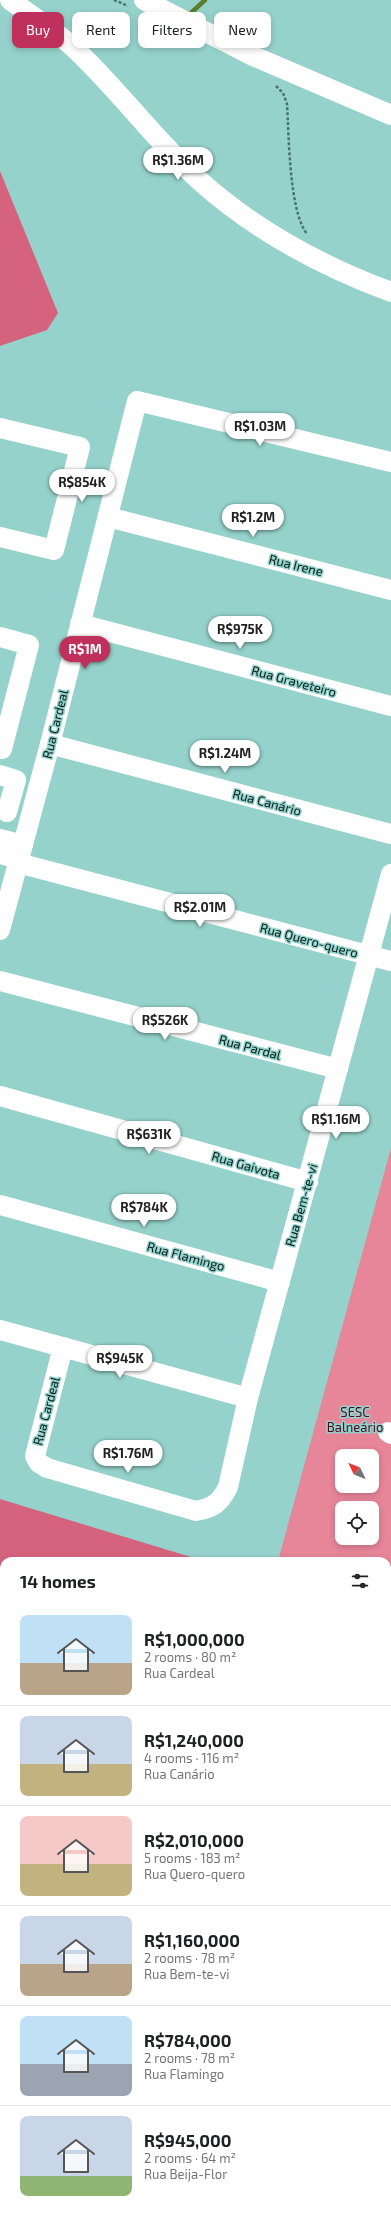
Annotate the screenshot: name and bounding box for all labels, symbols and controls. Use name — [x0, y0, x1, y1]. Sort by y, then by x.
chip: Buy — [12, 12, 64, 48]
chip: Rent — [72, 12, 130, 48]
chip: Filters — [138, 12, 206, 48]
chip: New — [214, 12, 271, 48]
pin: R$1.36M — [141, 147, 215, 181]
text: R$1.36M — [152, 152, 204, 168]
pin: R$1.03M — [223, 413, 297, 447]
text: R$1.03M — [234, 418, 286, 434]
pin: R$854K — [49, 469, 115, 503]
text: R$854K — [58, 474, 106, 490]
pin: R$1.2M — [220, 504, 286, 538]
text: R$1.2M — [231, 509, 275, 525]
street label: Rua Irene — [267, 551, 325, 579]
pin: R$975K — [207, 616, 273, 650]
text: R$975K — [217, 621, 263, 637]
pin: R$1M — [61, 636, 109, 670]
text: R$1M — [68, 641, 102, 657]
street label: Rua Graveteiro — [250, 662, 338, 700]
street label: Rua Cardeal — [39, 688, 71, 760]
pin: R$1.24M — [188, 740, 262, 774]
text: R$1.24M — [199, 745, 251, 761]
street label: Rua Canário — [231, 785, 303, 819]
pin: R$2.01M — [163, 894, 237, 928]
text: R$2.01M — [174, 899, 226, 915]
street label: Rua Quero-quero — [258, 919, 360, 961]
pin: R$526K — [132, 1007, 198, 1041]
text: R$526K — [142, 1012, 188, 1028]
street label: Rua Pardal — [217, 1031, 283, 1063]
pin: R$1.16M — [299, 1106, 373, 1140]
text: R$1.16M — [311, 1111, 361, 1127]
pin: R$631K — [116, 1121, 182, 1155]
text: R$631K — [127, 1126, 171, 1142]
street label: Rua Gaivota — [210, 1148, 282, 1182]
street label: Rua Bem-te-vi — [282, 1162, 320, 1248]
pin: R$784K — [111, 1194, 177, 1228]
text: R$784K — [120, 1199, 168, 1215]
street label: Rua Flamingo — [145, 1238, 227, 1274]
pin: R$945K — [87, 1345, 153, 1379]
text: R$945K — [96, 1350, 144, 1366]
street label: Rua Cardeal — [29, 1375, 63, 1447]
park label: SESC Balneário — [327, 1404, 383, 1435]
pin: R$1.76M — [91, 1440, 165, 1474]
text: R$1.76M — [103, 1445, 153, 1461]
north arrow — [335, 1449, 379, 1493]
map controls — [335, 1449, 379, 1545]
button: locate — [335, 1501, 379, 1545]
icon: filters — [349, 1570, 371, 1592]
text: 14 homes — [20, 1571, 96, 1591]
text: R$1,000,000 — [144, 1629, 245, 1649]
icon: home — [52, 1631, 100, 1679]
text: 2 rooms · 80 m² — [144, 1649, 236, 1665]
text: Rua Cardeal — [144, 1665, 215, 1681]
text: R$1,240,000 — [144, 1730, 244, 1750]
icon: home — [52, 1732, 100, 1780]
text: 4 rooms · 116 m² — [144, 1750, 239, 1766]
text: Rua Canário — [144, 1766, 215, 1782]
text: R$2,010,000 — [144, 1830, 244, 1850]
icon: home — [52, 1832, 100, 1880]
text: 5 rooms · 183 m² — [144, 1850, 241, 1866]
text: Rua Quero-quero — [144, 1866, 245, 1882]
text: R$1,160,000 — [144, 1930, 240, 1950]
icon: home — [52, 1932, 100, 1980]
text: 2 rooms · 78 m² — [144, 1950, 235, 1966]
text: Rua Bem-te-vi — [144, 1966, 230, 1982]
text: R$784,000 — [144, 2030, 232, 2050]
icon: home — [52, 2032, 100, 2080]
text: 2 rooms · 78 m² — [144, 2050, 235, 2066]
text: Rua Flamingo — [144, 2066, 224, 2082]
text: R$945,000 — [144, 2130, 231, 2150]
icon: home — [52, 2132, 100, 2180]
text: 2 rooms · 64 m² — [144, 2150, 236, 2166]
text: Rua Beija-Flor — [144, 2166, 227, 2182]

